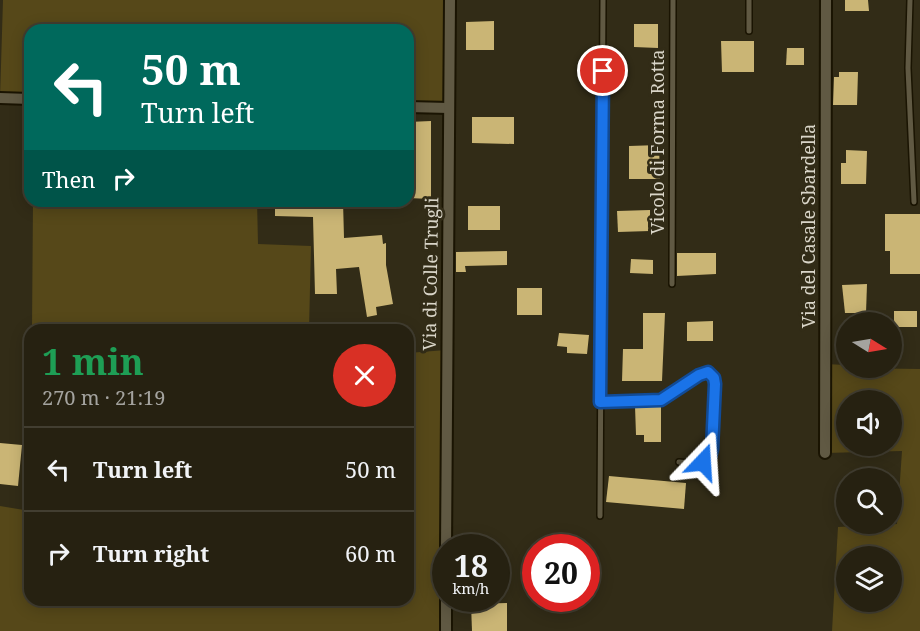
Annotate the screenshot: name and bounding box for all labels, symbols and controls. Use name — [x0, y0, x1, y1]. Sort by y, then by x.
text: 50 m — [141, 40, 241, 97]
pin — [577, 45, 628, 96]
icon: left — [42, 48, 120, 126]
street label: Vicolo di Forma Rotta — [645, 50, 669, 234]
icon: arrive — [586, 54, 619, 87]
text: Turn left — [141, 94, 254, 131]
street label: Via del Casale Sbardella — [796, 124, 820, 328]
icon: right — [107, 162, 140, 195]
text: Then — [42, 164, 95, 194]
street label: Via di Colle Trugli — [417, 197, 443, 351]
north arrow — [836, 312, 902, 378]
map controls — [836, 312, 902, 612]
text: 1 min — [42, 337, 144, 386]
button: close — [333, 344, 396, 407]
text: 270 m · 21:19 — [42, 384, 165, 411]
button: sound — [836, 390, 902, 456]
position arrow — [671, 430, 735, 494]
icon: left — [42, 453, 75, 486]
text: Turn left — [93, 454, 192, 484]
text: 50 m — [345, 454, 396, 484]
button: search — [836, 468, 902, 534]
speed limit sign: 20 — [522, 534, 600, 612]
icon: right — [42, 537, 75, 570]
text: Turn right — [93, 538, 209, 568]
text: 60 m — [345, 538, 396, 568]
text: 18 — [454, 545, 488, 586]
button: layers — [836, 546, 902, 612]
text: km/h — [453, 578, 489, 598]

